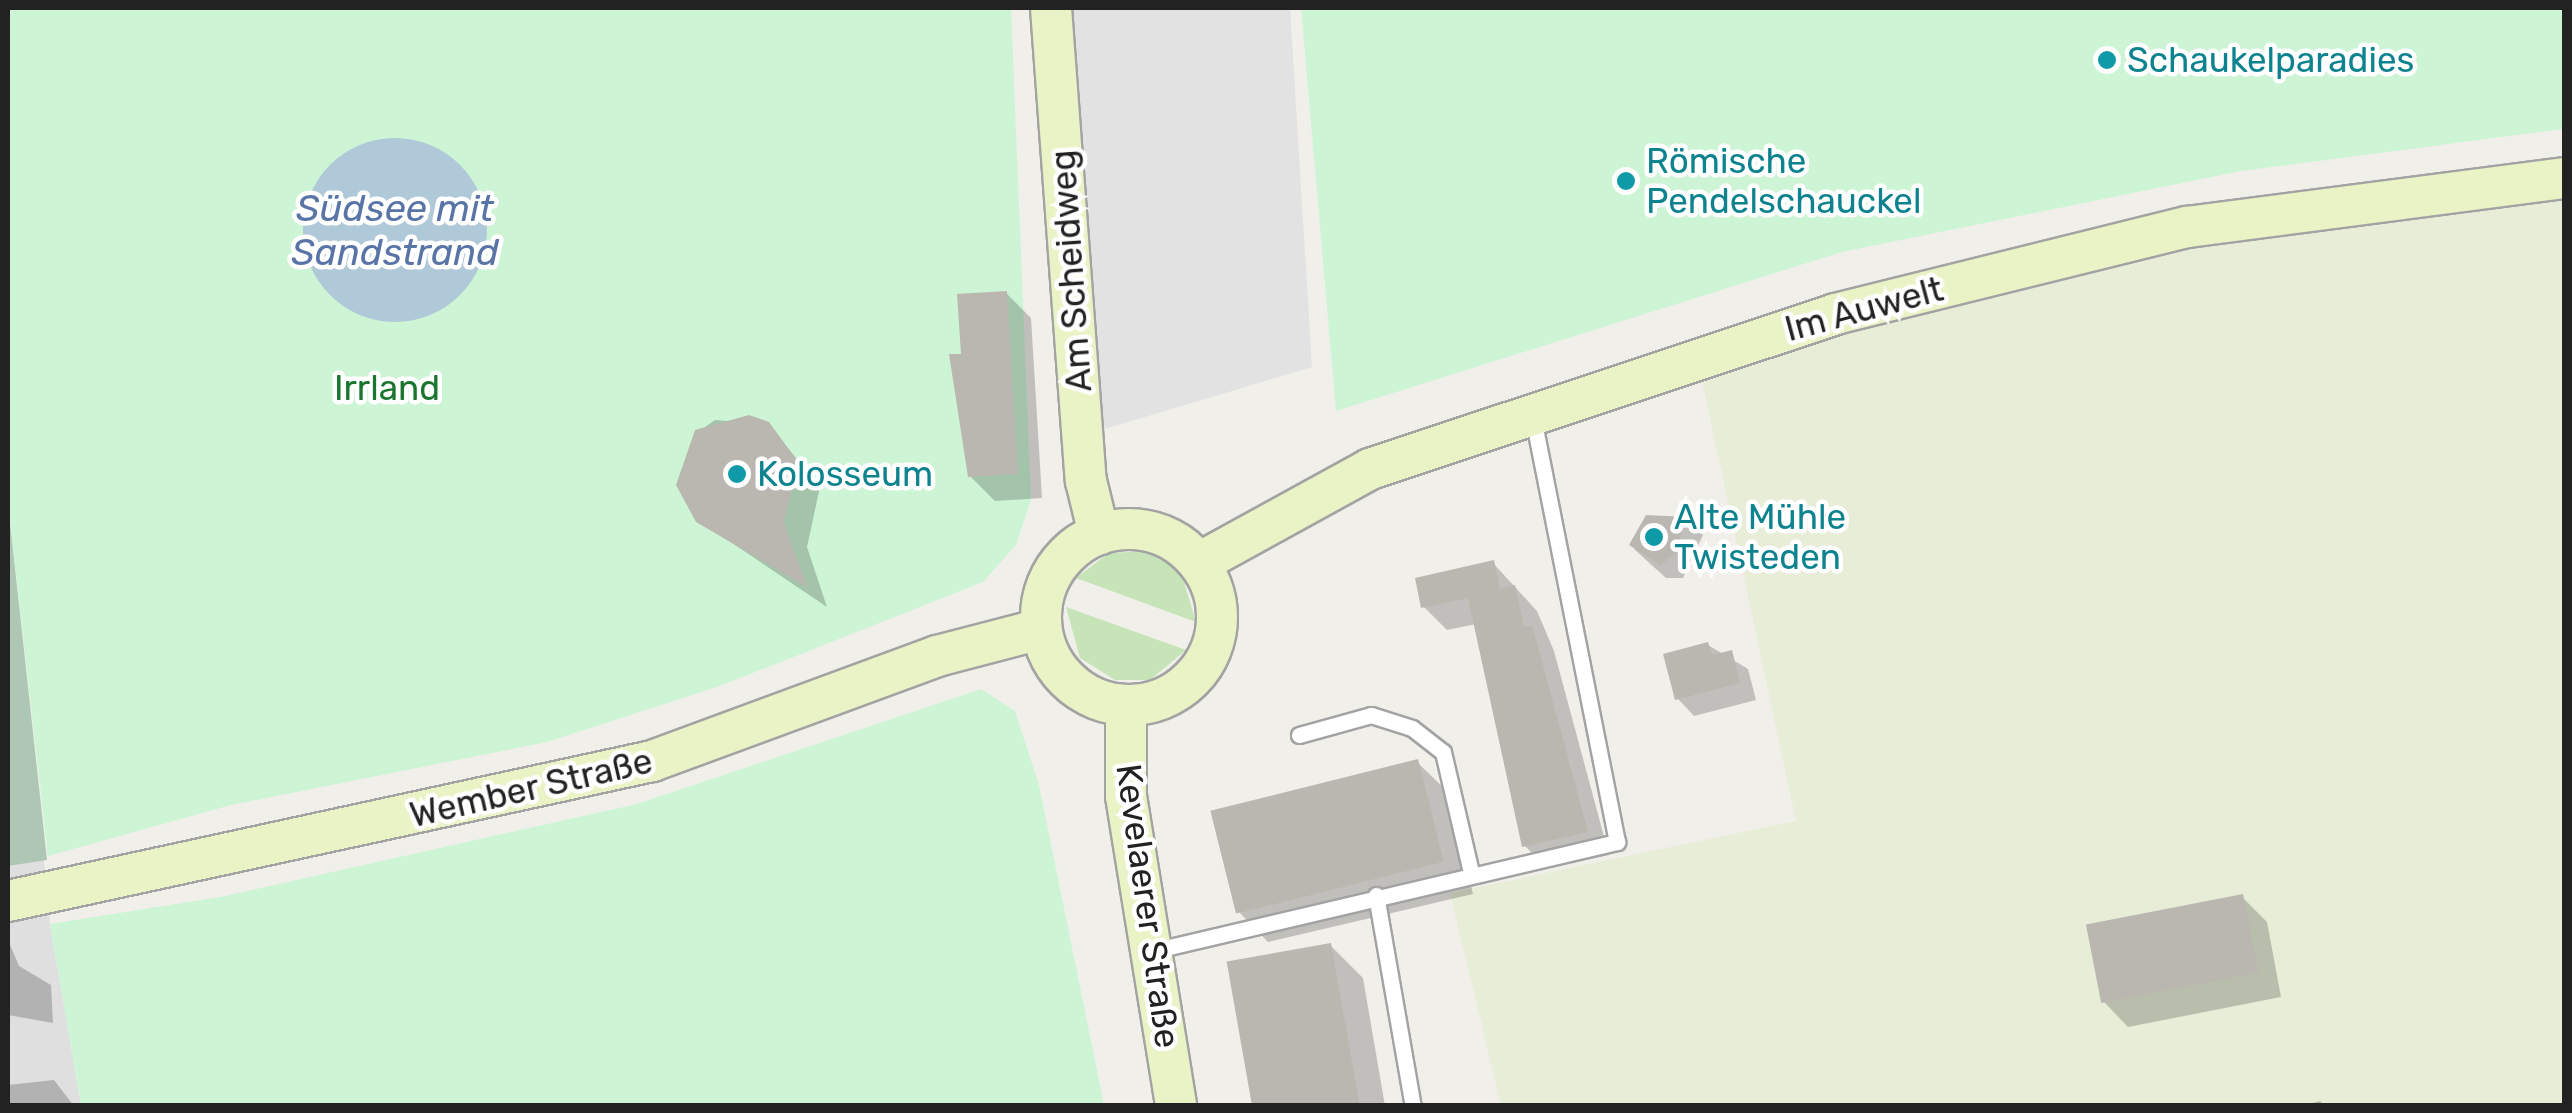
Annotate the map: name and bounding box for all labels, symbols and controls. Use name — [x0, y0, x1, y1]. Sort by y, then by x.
place label: Schaukelparadies — [2127, 39, 2414, 81]
marker: Schaukelparadies — [2096, 49, 2118, 71]
place label: Römische Pendelschauckel — [1646, 140, 1921, 222]
street label: Am Scheidweg — [1042, 149, 1100, 393]
marker: Römische Pendelschauckel — [1615, 170, 1637, 192]
water label: Südsee mit Sandstrand — [291, 186, 499, 276]
street label: Im Auwelt — [1780, 268, 1948, 350]
park label: Irrland — [334, 367, 440, 409]
place label: Kolosseum — [757, 453, 933, 495]
marker: Kolosseum — [726, 463, 748, 485]
place label: Alte Mühle Twisteden — [1674, 496, 1846, 578]
marker: Alte Mühle Twisteden — [1643, 526, 1665, 548]
street label: Wember Straße — [405, 740, 657, 836]
street label: Kevelaerer Straße — [1107, 761, 1189, 1051]

